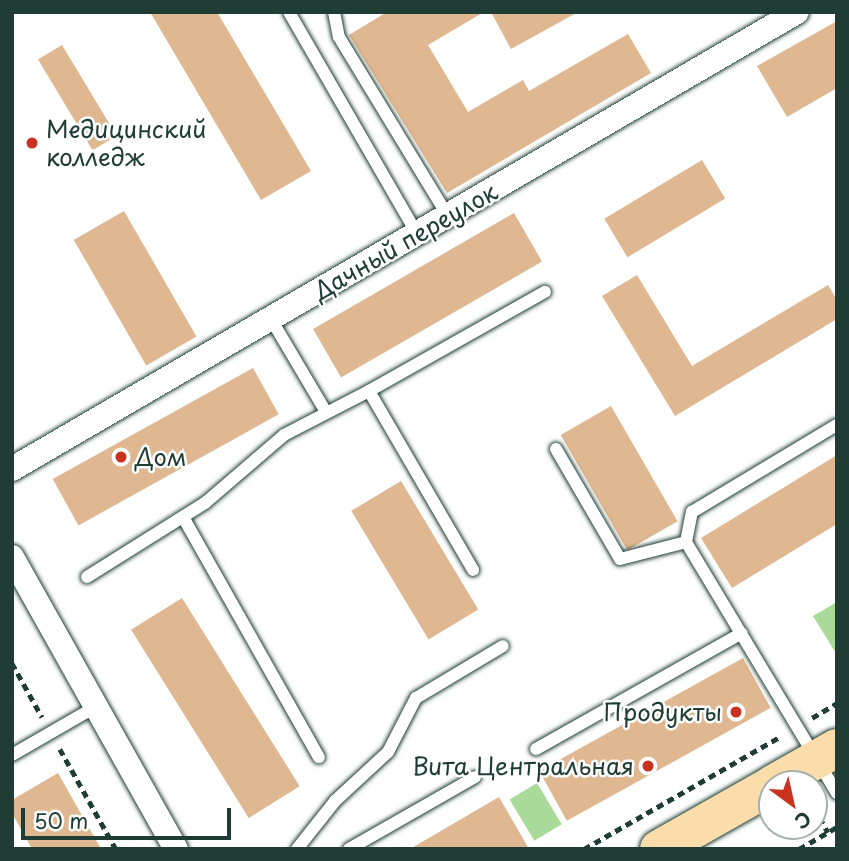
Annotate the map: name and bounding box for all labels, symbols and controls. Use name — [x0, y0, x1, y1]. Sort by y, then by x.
place label: Медицинский колледж — [46, 115, 206, 171]
marker: Медицинский колледж — [24, 135, 40, 151]
street label: Дачный переулок — [308, 177, 502, 305]
place label: Дом — [135, 443, 186, 471]
marker: Дом — [113, 449, 129, 465]
place label: Продукты — [603, 698, 722, 726]
marker: Продукты — [728, 704, 744, 720]
place label: Вита Центральная — [412, 752, 634, 780]
marker: Вита Центральная — [640, 758, 656, 774]
north arrow — [758, 770, 828, 840]
scale bar — [24, 794, 234, 838]
text: 50 m — [34, 804, 88, 836]
text: С — [790, 805, 817, 837]

